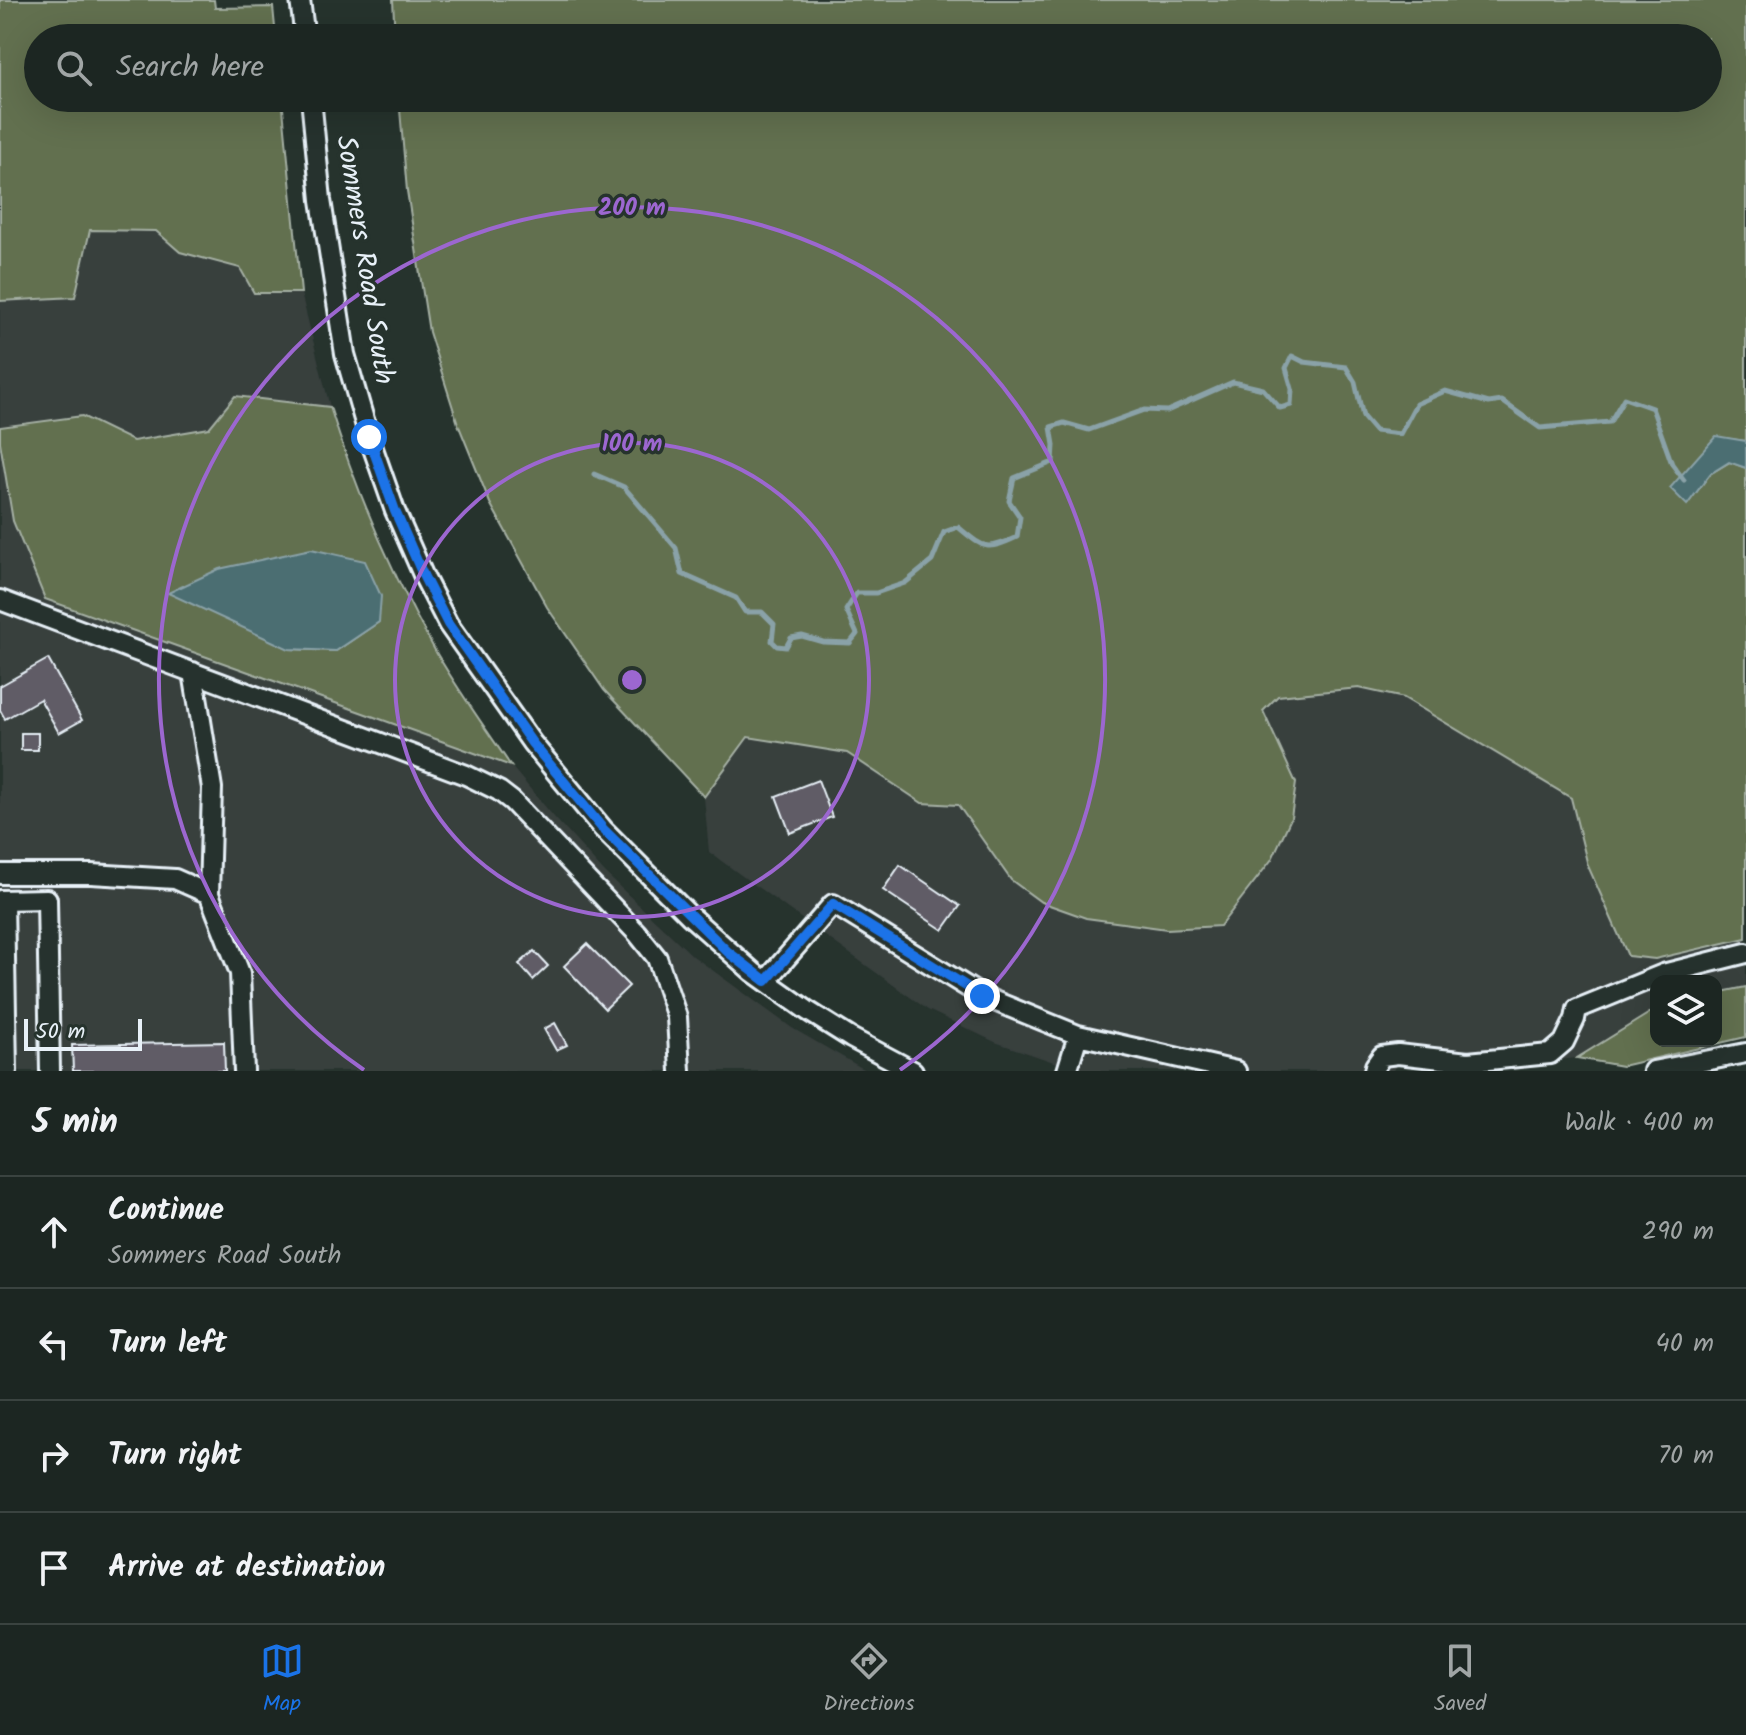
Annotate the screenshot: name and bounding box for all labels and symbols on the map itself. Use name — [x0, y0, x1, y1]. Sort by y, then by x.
street label: Sommers Road South — [322, 132, 406, 388]
text: 200 m — [598, 189, 666, 228]
route start — [351, 419, 387, 455]
text: 100 m — [602, 425, 662, 464]
centre of rings — [618, 666, 646, 694]
route end — [964, 978, 1000, 1014]
scale bar — [24, 1015, 142, 1051]

